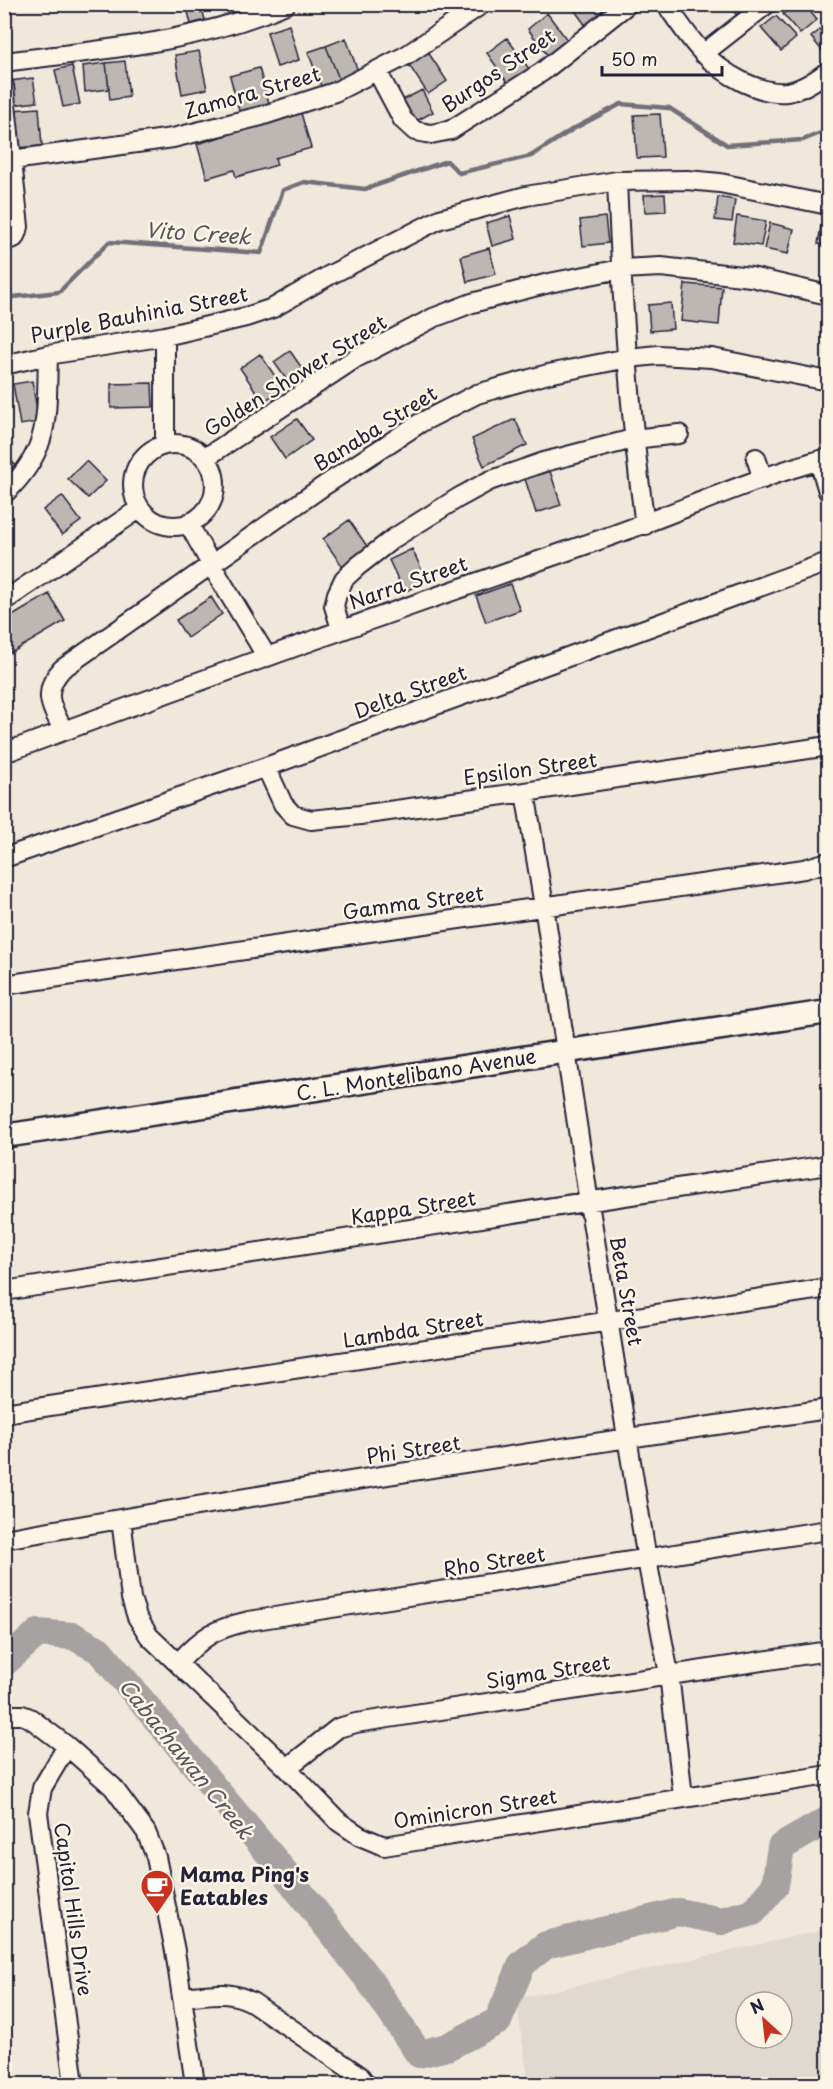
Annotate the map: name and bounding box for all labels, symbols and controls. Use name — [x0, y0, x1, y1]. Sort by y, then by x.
street label: Burgos Street — [435, 21, 561, 119]
scale bar — [602, 39, 722, 77]
text: 50 m — [611, 45, 658, 72]
street label: Zamora Street — [180, 58, 324, 126]
water label: Vito Creek — [144, 212, 253, 252]
street label: Purple Bauhinia Street — [28, 278, 250, 350]
street label: Golden Shower Street — [198, 307, 392, 443]
street label: Banaba Street — [307, 378, 443, 478]
street label: Narra Street — [345, 548, 471, 616]
street label: Delta Street — [350, 657, 470, 725]
street label: Epsilon Street — [461, 744, 599, 792]
street label: Gamma Street — [340, 877, 486, 927]
street label: C. L. Montelibano Avenue — [294, 1040, 538, 1108]
street label: Kappa Street — [348, 1182, 478, 1232]
street label: Beta Street — [603, 1234, 651, 1348]
street label: Lambda Street — [341, 1303, 485, 1355]
street label: Phi Street — [364, 1427, 462, 1471]
street label: Rho Street — [441, 1538, 547, 1584]
street label: Sigma Street — [484, 1646, 612, 1696]
water label: Cabachawan Creek — [112, 1671, 263, 1846]
street label: Ominicron Street — [391, 1780, 559, 1836]
street label: Capitol Hills Drive — [47, 1820, 101, 1998]
place label: Mama Ping's Eatables — [180, 1859, 310, 1912]
cafe icon: Mama Ping's Eatables — [139, 1868, 175, 1915]
north arrow — [734, 1990, 794, 2050]
text: N — [746, 1992, 768, 2019]

